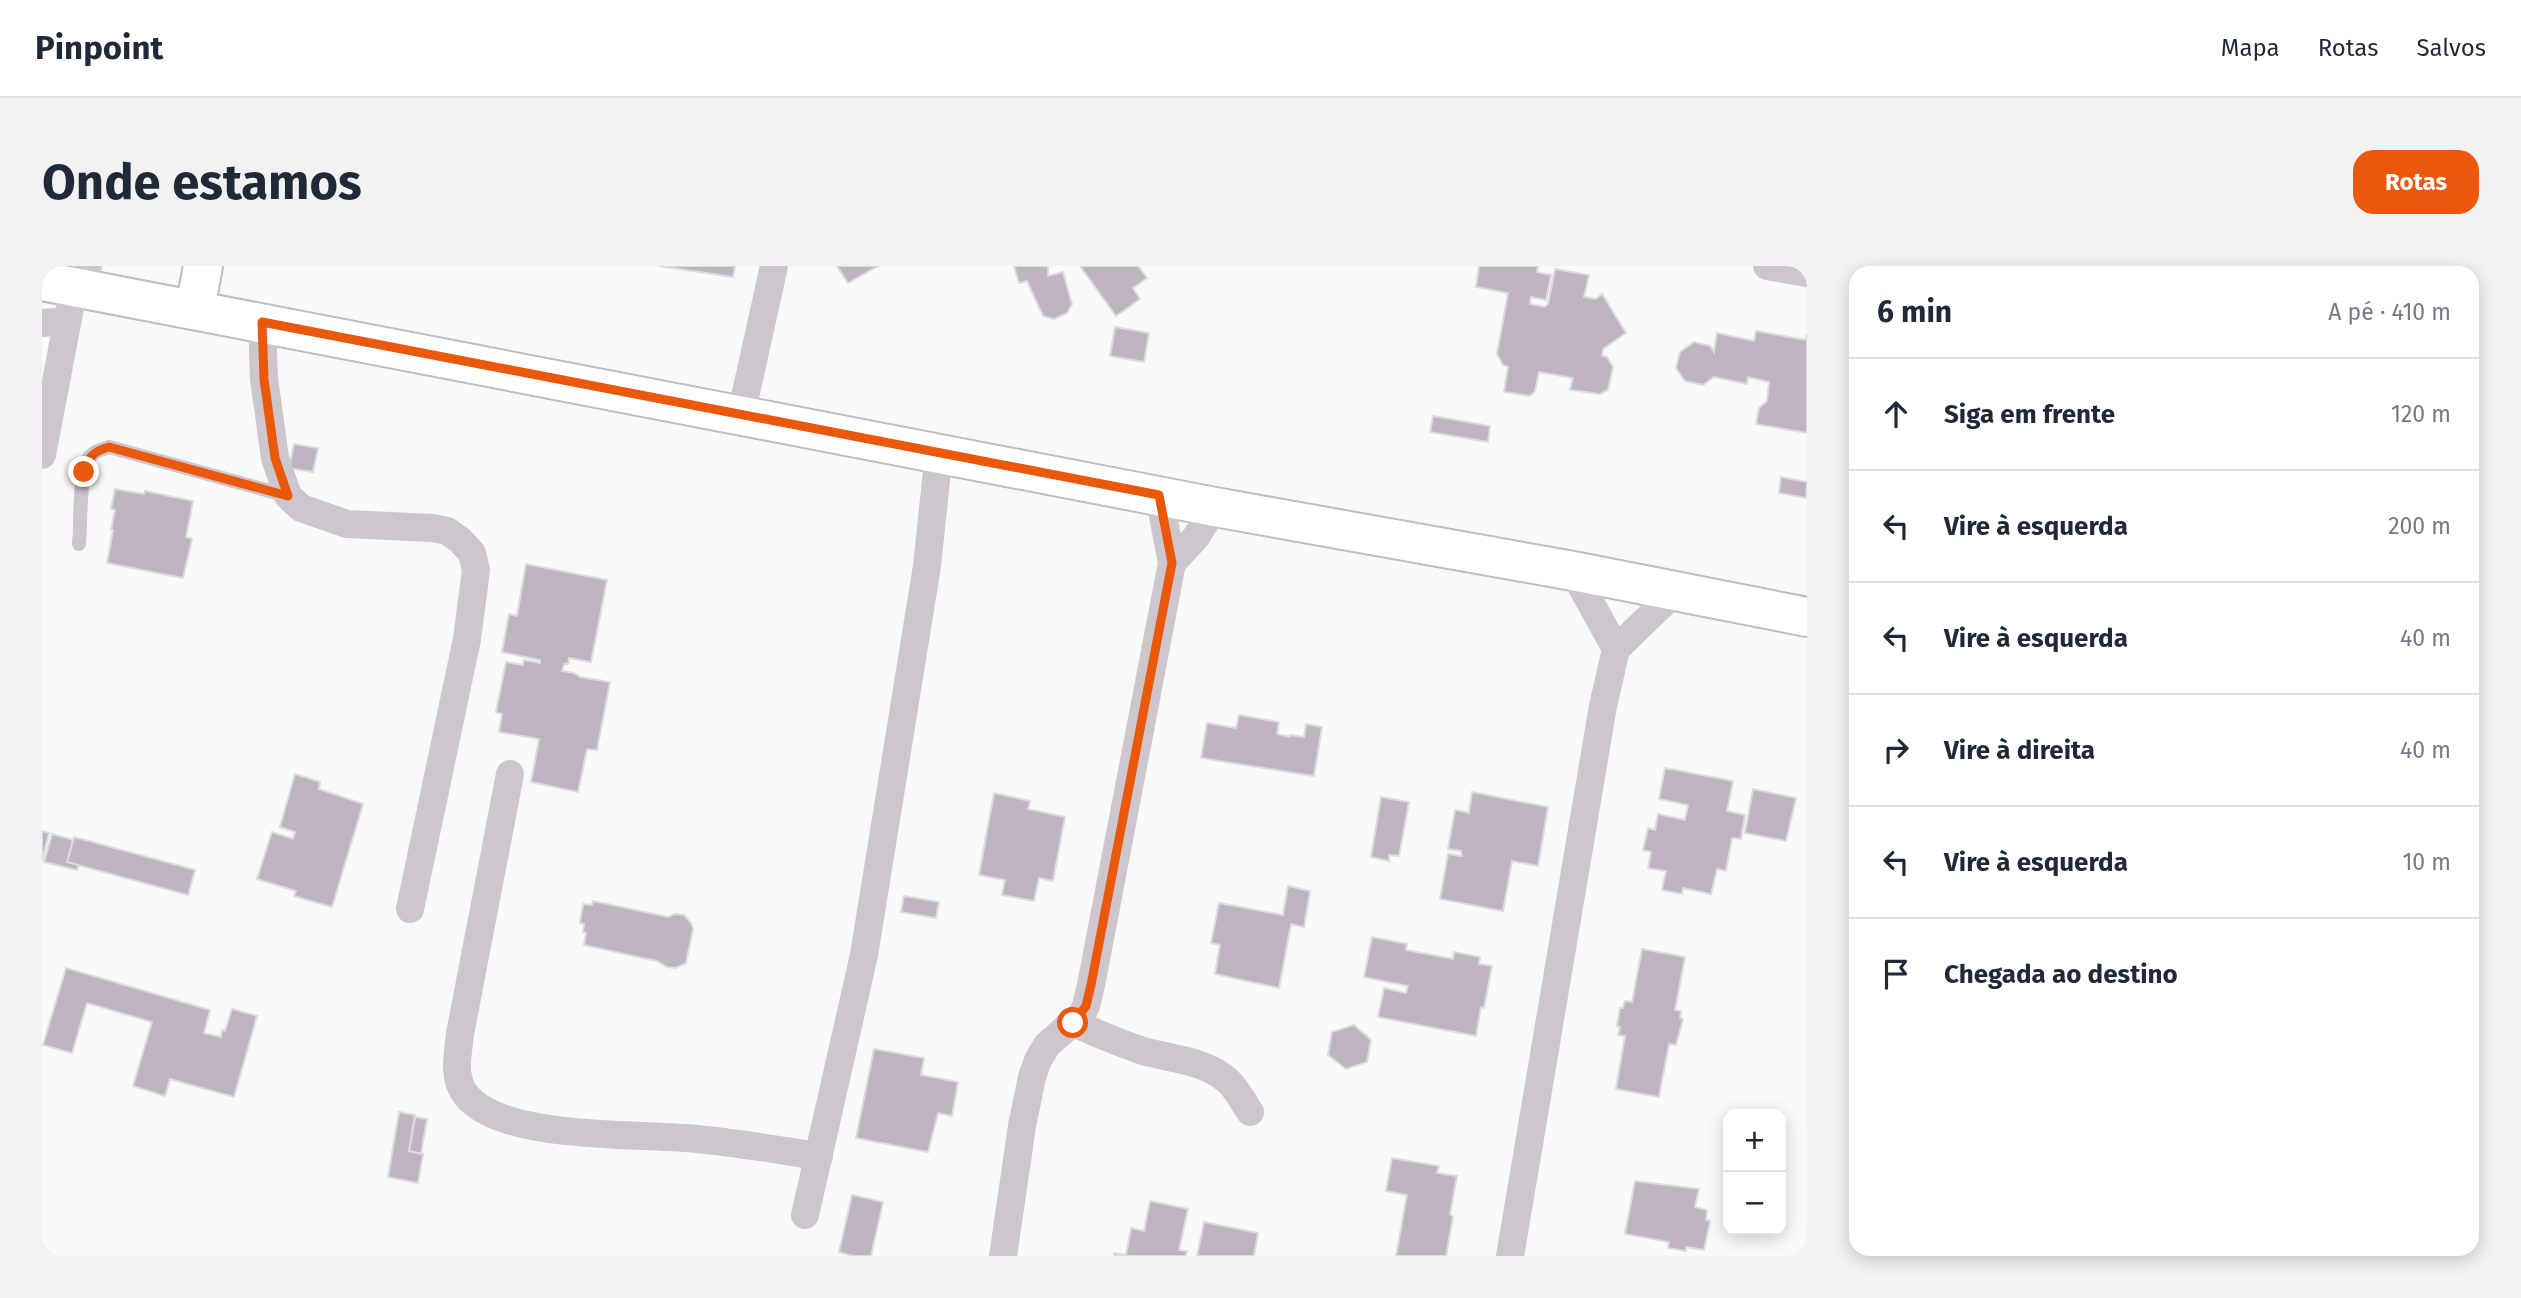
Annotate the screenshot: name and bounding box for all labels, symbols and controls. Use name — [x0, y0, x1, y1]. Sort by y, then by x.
text: Pinpoint — [35, 28, 163, 68]
text: Mapa — [2221, 34, 2280, 62]
text: Rotas — [2318, 34, 2378, 62]
text: Salvos — [2416, 34, 2486, 62]
button: Rotas — [2353, 150, 2479, 214]
text: Onde estamos — [42, 153, 362, 212]
text: 6 min — [1877, 294, 1952, 330]
text: A pé · 410 m — [2328, 298, 2451, 326]
icon: ahead — [1877, 395, 1915, 433]
text: Siga em frente — [1944, 399, 2115, 430]
text: 120 m — [2391, 400, 2451, 428]
route end — [68, 456, 99, 487]
icon: left — [1877, 507, 1915, 545]
text: Vire à esquerda — [1944, 511, 2128, 542]
text: 200 m — [2388, 512, 2451, 540]
icon: left — [1877, 619, 1915, 657]
text: Vire à esquerda — [1944, 623, 2128, 654]
text: 40 m — [2400, 624, 2451, 652]
icon: right — [1877, 731, 1915, 769]
text: Vire à direita — [1944, 735, 2095, 766]
text: 40 m — [2400, 736, 2451, 764]
icon: left — [1877, 843, 1915, 881]
text: Vire à esquerda — [1944, 847, 2128, 878]
text: 10 m — [2402, 848, 2451, 876]
icon: arrive — [1877, 955, 1915, 993]
text: Chegada ao destino — [1944, 959, 2178, 990]
route start — [1057, 1007, 1088, 1038]
map controls — [1723, 1109, 1786, 1235]
button: + — [1723, 1109, 1786, 1172]
button: − — [1723, 1172, 1786, 1235]

